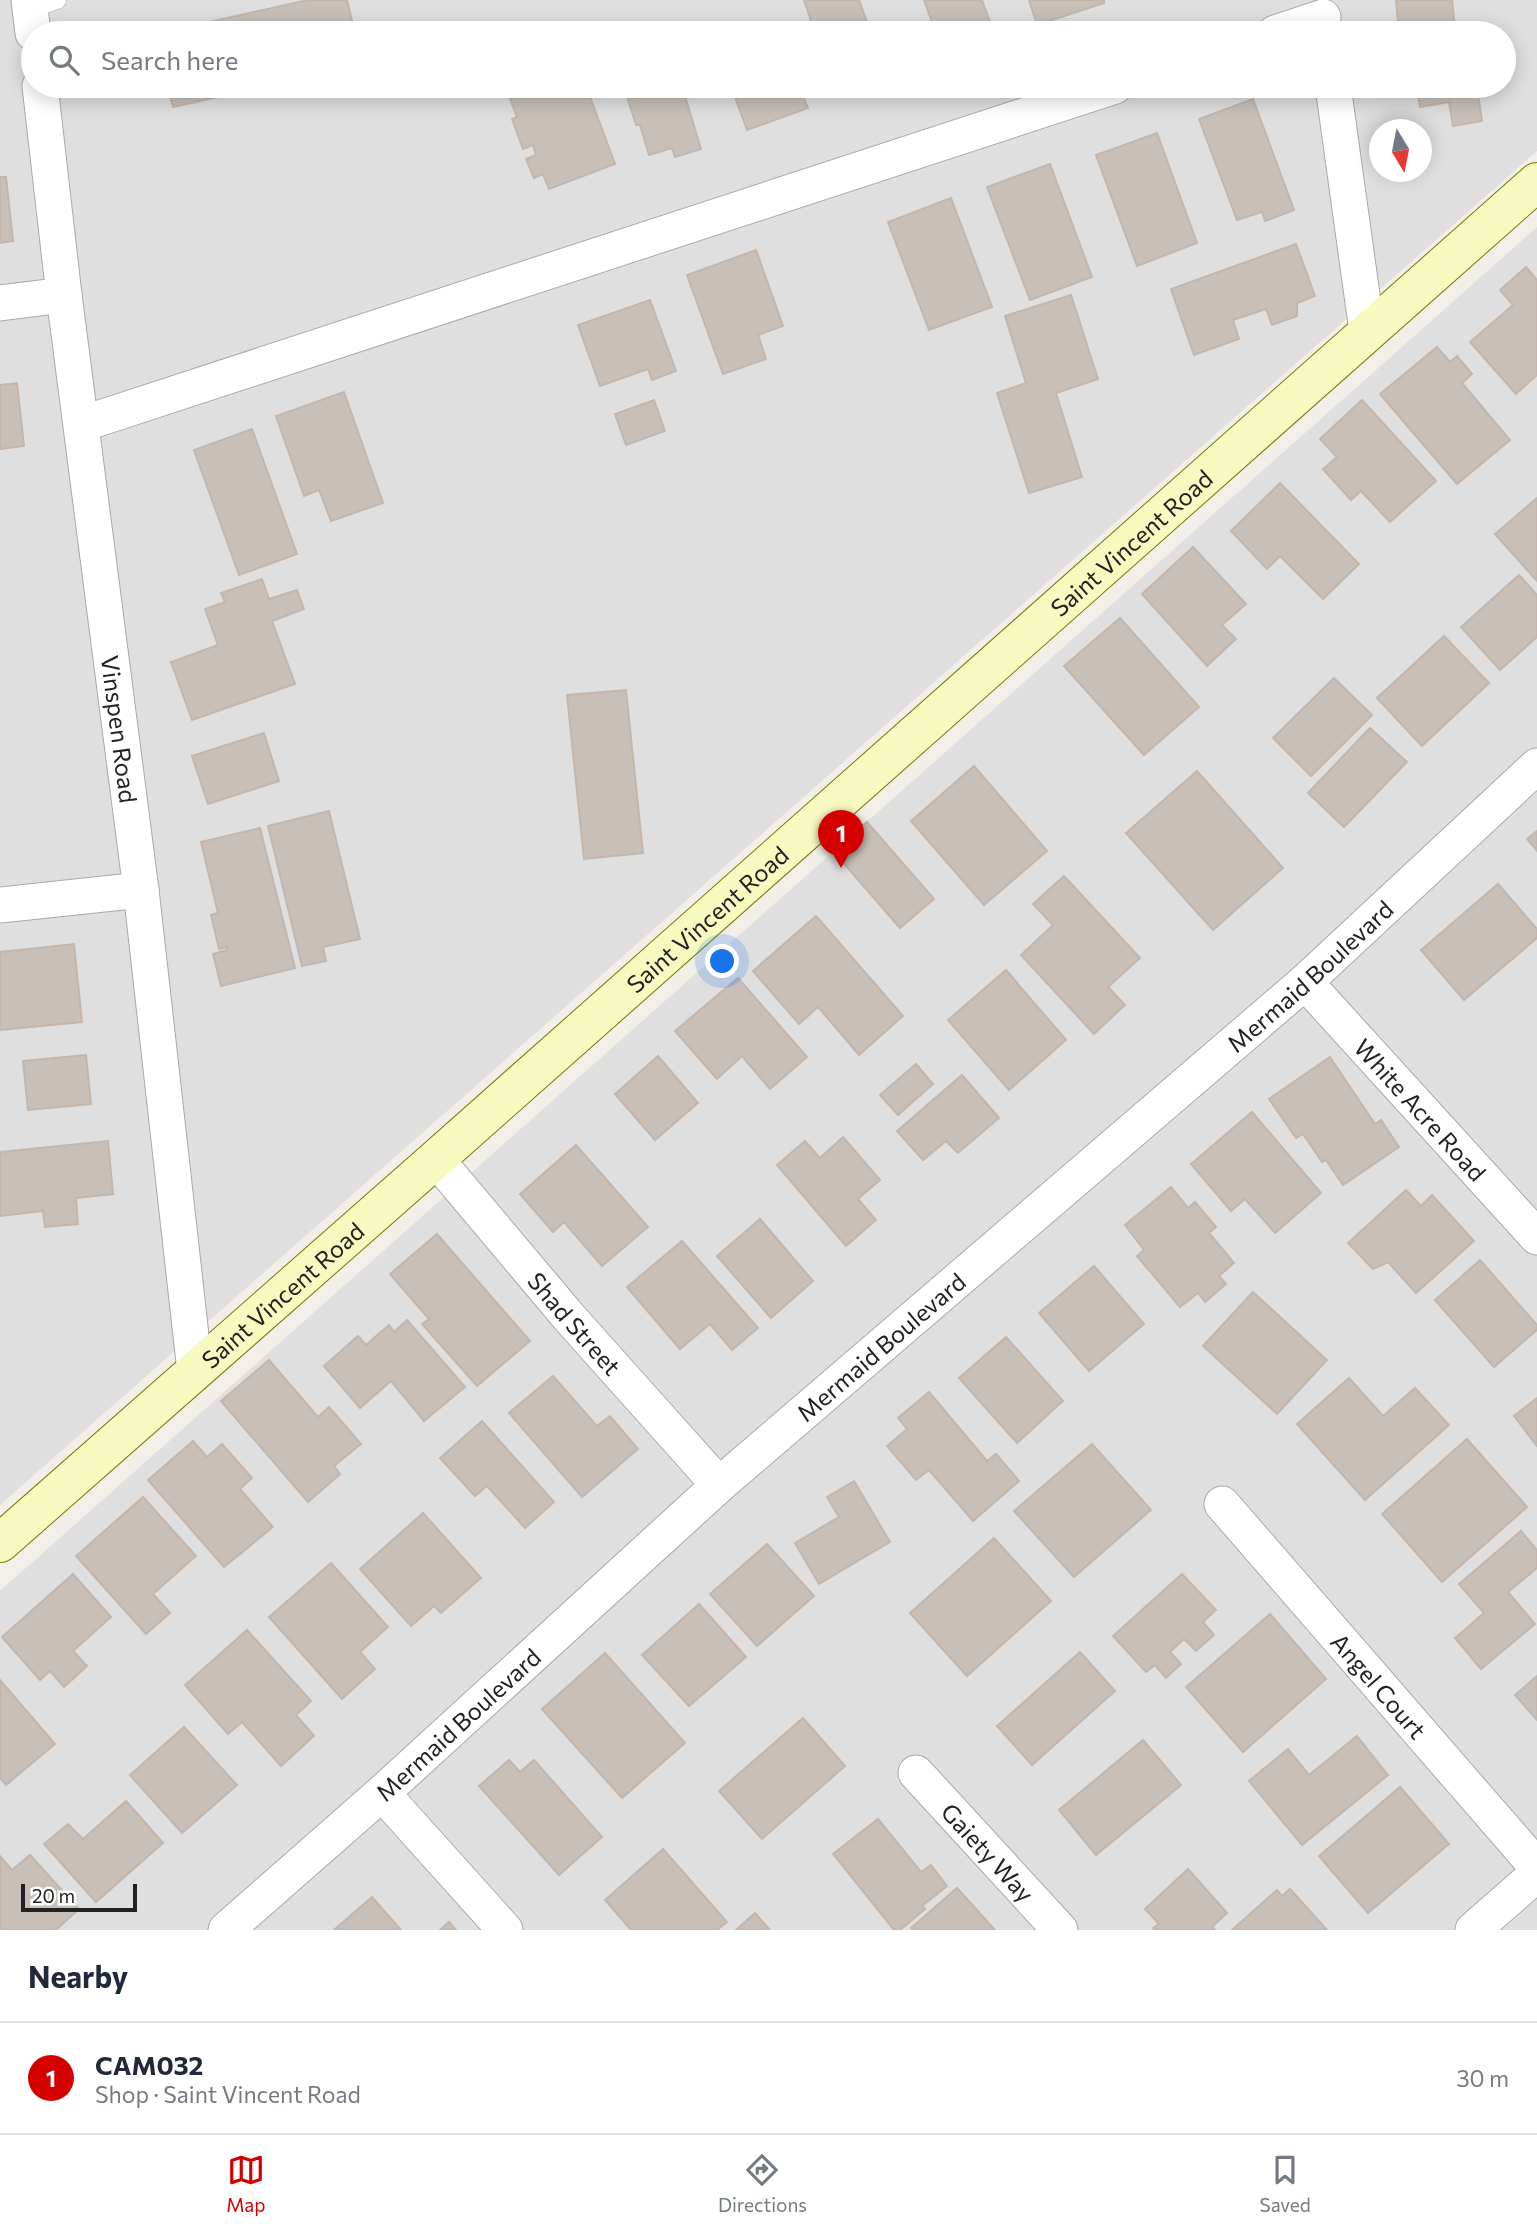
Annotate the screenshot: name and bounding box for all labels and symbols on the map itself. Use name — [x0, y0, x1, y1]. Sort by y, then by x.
north arrow — [1369, 119, 1432, 182]
street label: Saint Vincent Road — [1044, 463, 1218, 622]
street label: Vinspen Road — [96, 653, 144, 805]
pin: 1 — [818, 810, 864, 868]
street label: Saint Vincent Road — [620, 839, 794, 998]
street label: Mermaid Boulevard — [1221, 894, 1398, 1057]
your location — [705, 944, 739, 978]
street label: White Acre Road — [1349, 1032, 1493, 1186]
street label: Saint Vincent Road — [195, 1215, 369, 1374]
street label: Shad Street — [522, 1266, 628, 1380]
street label: Mermaid Boulevard — [790, 1266, 971, 1427]
street label: Angel Court — [1326, 1627, 1433, 1744]
street label: Mermaid Boulevard — [369, 1641, 546, 1806]
street label: Gaiety Way — [936, 1797, 1041, 1907]
scale bar — [21, 1881, 136, 1913]

